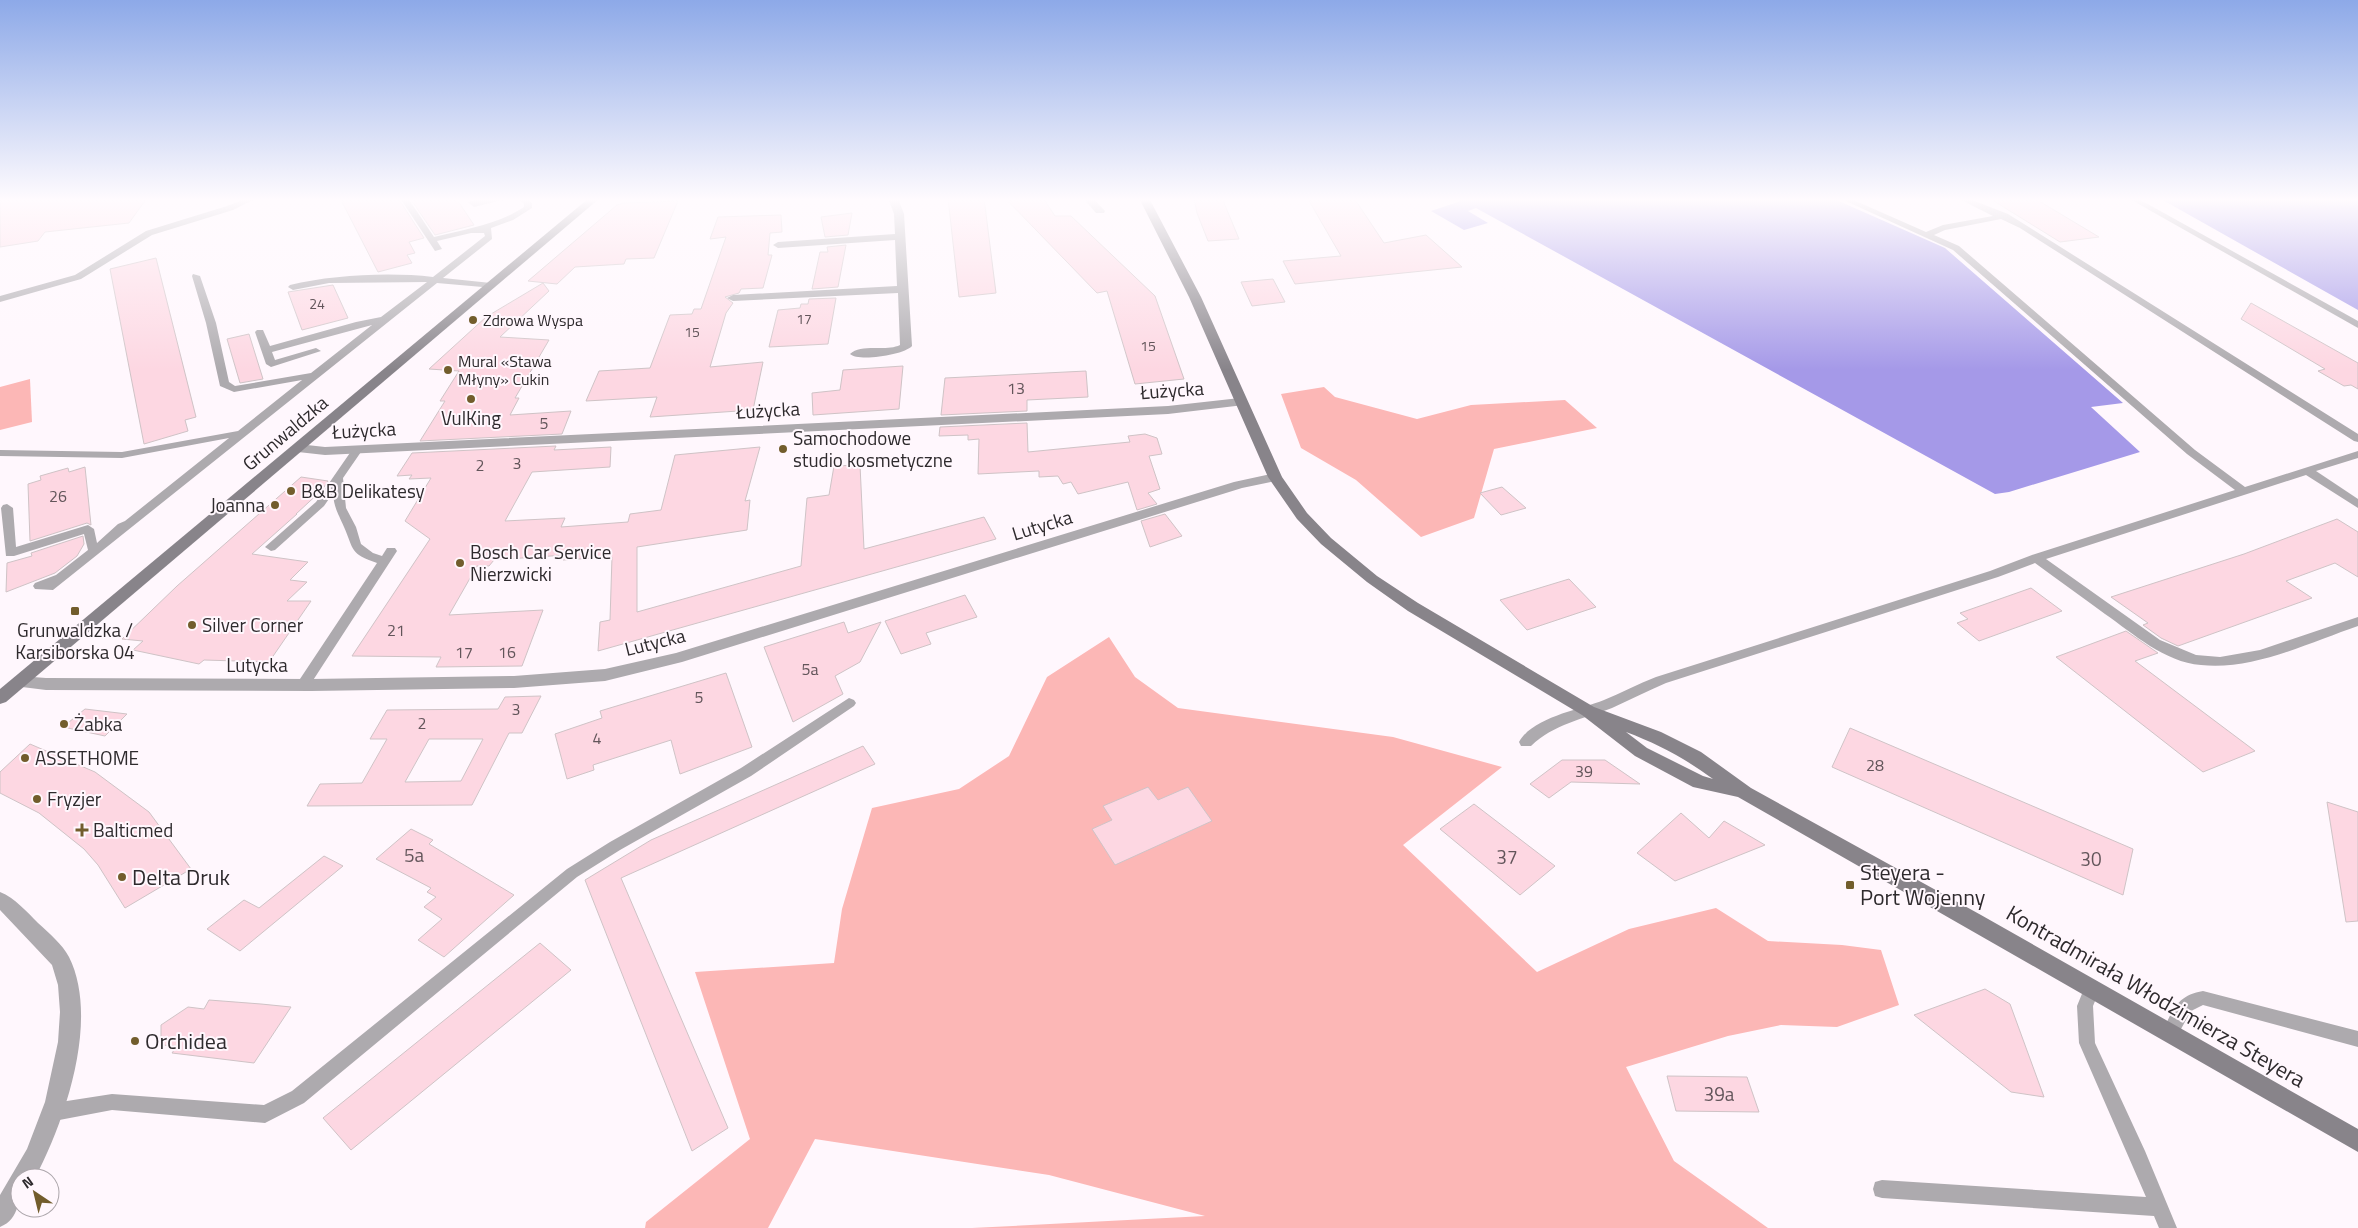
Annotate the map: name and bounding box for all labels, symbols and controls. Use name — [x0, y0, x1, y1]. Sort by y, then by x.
house number: 24 — [309, 293, 325, 314]
place label: Zdrowa Wyspa — [483, 308, 583, 332]
house number: 17 — [796, 308, 812, 329]
marker: Zdrowa Wyspa — [467, 314, 479, 326]
house number: 15 — [684, 321, 700, 342]
house number: 15 — [1140, 335, 1156, 356]
place label: Mural «Stawa Młyny» Cukin — [458, 349, 552, 391]
marker: Mural «Stawa Młyny» Cukin — [442, 364, 454, 376]
street label: Łużycka — [1138, 373, 1205, 406]
house number: 13 — [1007, 376, 1025, 400]
street label: Grunwaldzka — [236, 388, 334, 477]
marker: VulKing — [465, 393, 477, 405]
street label: Łużycka — [734, 393, 801, 426]
place label: VulKing — [441, 403, 501, 432]
house number: 5 — [540, 411, 549, 435]
street label: Łużycka — [330, 413, 397, 446]
place label: Samochodowe studio kosmetyczne — [793, 423, 953, 474]
marker: Samochodowe studio kosmetyczne — [777, 443, 789, 455]
house number: 3 — [513, 451, 521, 475]
house number: 2 — [476, 453, 484, 477]
place label: B&B Delikatesy — [301, 476, 425, 505]
house number: 26 — [49, 484, 67, 508]
marker: B&B Delikatesy — [285, 485, 297, 497]
place label: Joanna — [210, 490, 265, 519]
marker: Joanna — [269, 499, 281, 511]
street label: Lutycka — [1008, 502, 1076, 547]
place label: Bosch Car Service Nierzwicki — [470, 537, 611, 588]
marker: Bosch Car Service Nierzwicki — [454, 557, 466, 569]
marker: Grunwaldzka / Karsiborska 04 — [69, 605, 81, 617]
place label: Silver Corner — [202, 610, 304, 639]
place label: Grunwaldzka / Karsiborska 04 — [15, 615, 135, 666]
house number: 21 — [387, 618, 405, 642]
marker: Silver Corner — [186, 619, 198, 631]
street label: Lutycka — [621, 620, 689, 663]
house number: 17 — [455, 640, 473, 664]
house number: 16 — [498, 640, 516, 664]
street label: Lutycka — [226, 650, 288, 679]
house number: 5a — [802, 657, 818, 681]
house number: 5 — [695, 685, 704, 709]
house number: 3 — [512, 697, 520, 721]
place label: Żabka — [74, 709, 123, 738]
house number: 2 — [418, 711, 426, 735]
marker: Żabka — [58, 718, 70, 730]
house number: 4 — [593, 726, 602, 750]
place label: ASSETHOME — [35, 743, 139, 772]
marker: ASSETHOME — [19, 752, 31, 764]
house number: 28 — [1866, 753, 1884, 777]
house number: 39 — [1575, 759, 1593, 783]
place label: Fryzjer — [47, 784, 102, 813]
marker: Fryzjer — [31, 793, 43, 805]
place label: Balticmed — [93, 815, 173, 844]
marker: Balticmed — [75, 823, 89, 837]
house number: 5a — [404, 840, 425, 869]
house number: 37 — [1496, 842, 1518, 871]
house number: 30 — [2080, 844, 2102, 873]
place label: Steyera - Port Wojenny — [1860, 855, 1986, 914]
place label: Delta Druk — [132, 860, 230, 894]
marker: Delta Druk — [116, 871, 128, 883]
marker: Steyera - Port Wojenny — [1844, 879, 1856, 891]
street label: Kontradmirała Włodzimierza Steyera — [2000, 896, 2312, 1096]
place label: Orchidea — [145, 1024, 227, 1058]
marker: Orchidea — [129, 1035, 141, 1047]
house number: 39a — [1704, 1079, 1735, 1108]
north arrow — [10, 1168, 60, 1218]
text: N — [17, 1171, 37, 1193]

